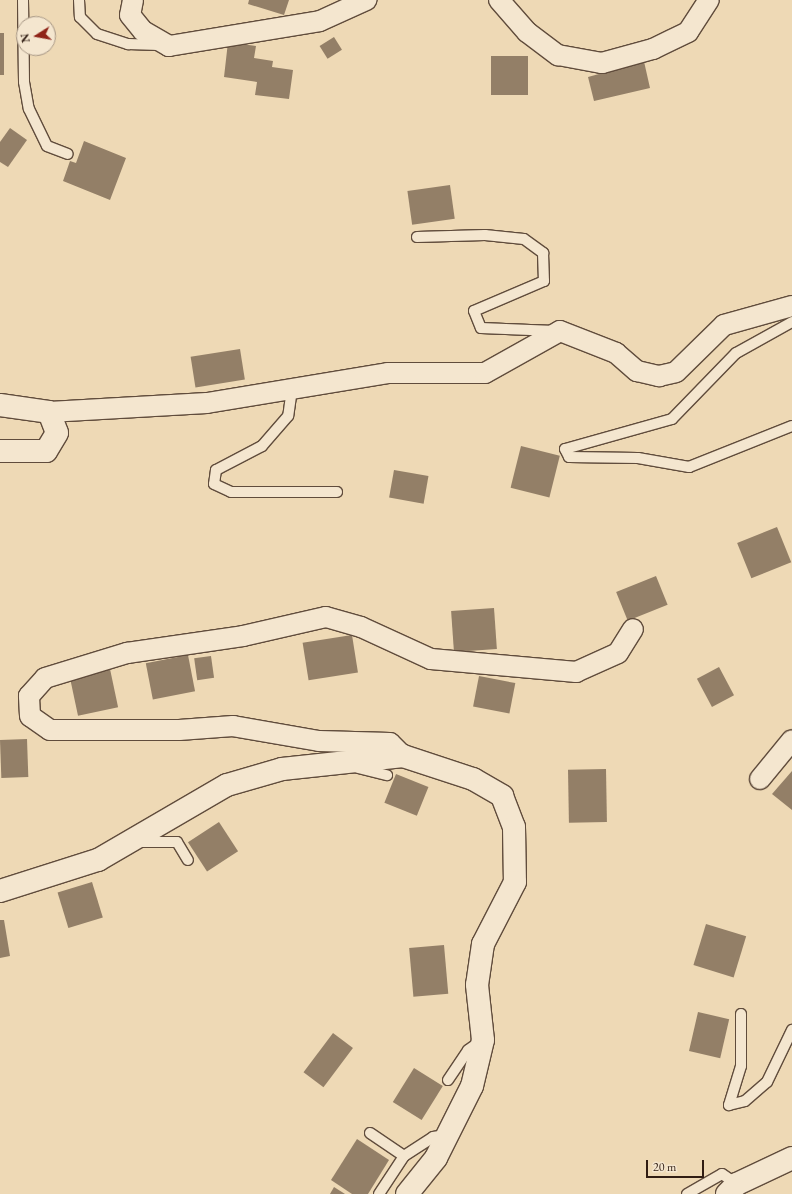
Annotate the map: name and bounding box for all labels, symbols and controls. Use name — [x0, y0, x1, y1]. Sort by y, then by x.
north arrow — [16, 16, 56, 56]
text: N — [17, 32, 33, 44]
scale bar — [648, 1152, 706, 1178]
text: 20 m — [653, 1159, 676, 1175]

